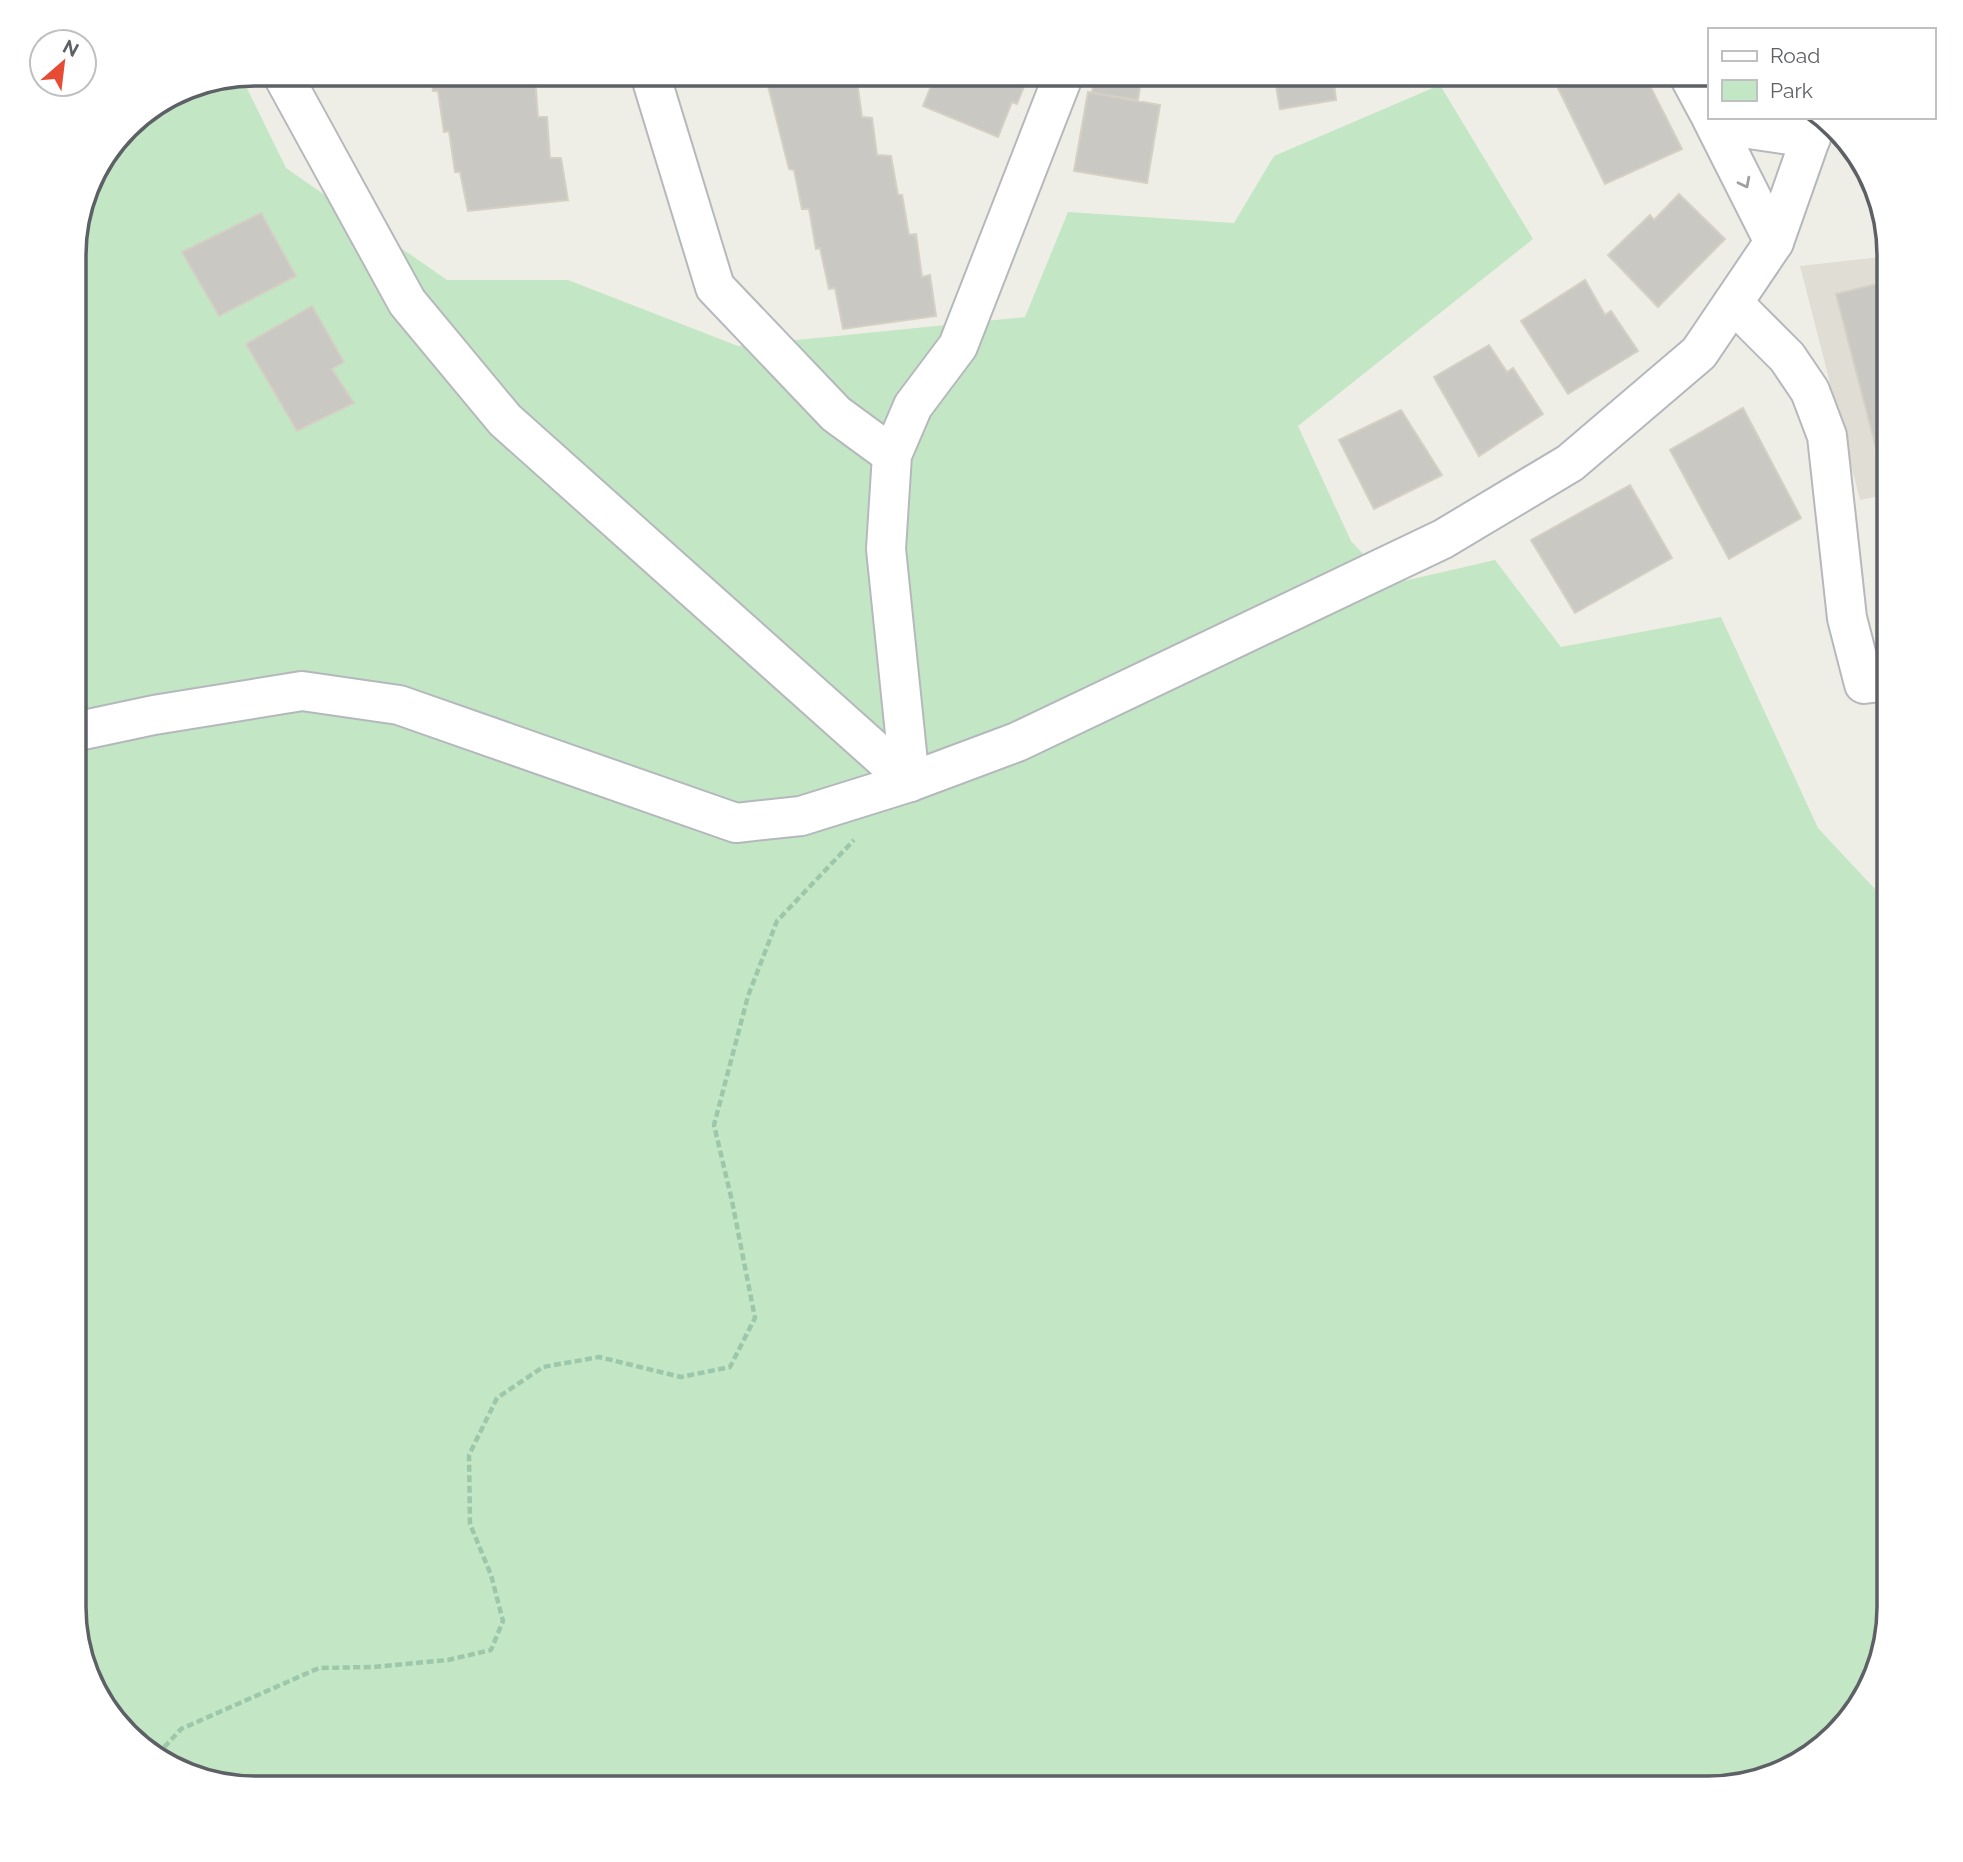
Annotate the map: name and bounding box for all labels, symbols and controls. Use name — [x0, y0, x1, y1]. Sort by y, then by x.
north arrow — [28, 28, 98, 98]
legend — [1708, 28, 1935, 119]
text: N — [59, 35, 83, 61]
text: Road — [1770, 43, 1820, 68]
text: Park — [1770, 78, 1813, 103]
one-way arrow — [1736, 176, 1750, 188]

